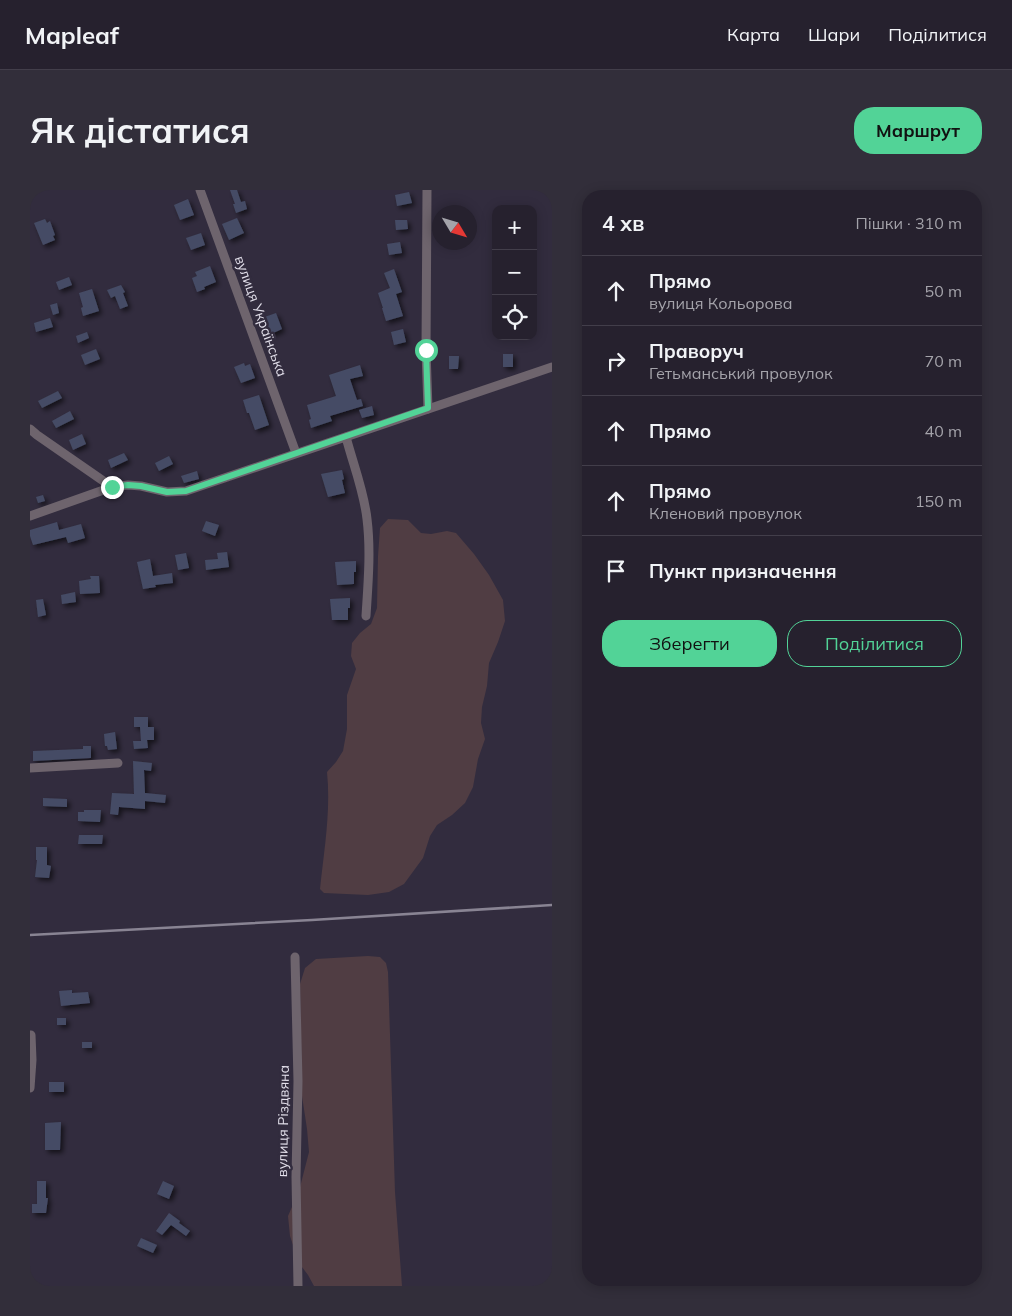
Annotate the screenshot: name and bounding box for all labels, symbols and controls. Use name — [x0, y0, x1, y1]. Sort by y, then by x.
text: Mapleaf — [25, 20, 119, 50]
text: Карта — [727, 23, 780, 46]
text: Шари — [808, 23, 860, 46]
text: Поділитися — [888, 23, 987, 46]
button: Маршрут — [854, 107, 982, 154]
text: Як дістатися — [30, 108, 250, 152]
north arrow — [432, 205, 477, 250]
map controls — [492, 205, 537, 340]
button: + — [492, 205, 537, 250]
text: 4 хв — [602, 210, 644, 236]
text: Пішки · 310 m — [856, 213, 962, 233]
button: − — [492, 250, 537, 295]
street label: вулиця Українська — [231, 253, 291, 379]
text: Прямо — [649, 269, 711, 293]
icon: ahead — [602, 277, 630, 305]
text: 50 m — [925, 281, 962, 301]
text: вулиця Кольорова — [649, 293, 793, 313]
button: locate — [492, 295, 537, 340]
route start — [415, 339, 438, 362]
text: Праворуч — [649, 339, 744, 363]
icon: right — [602, 347, 630, 375]
text: 70 m — [925, 351, 962, 371]
text: Гетьманський провулок — [649, 363, 833, 383]
icon: ahead — [602, 417, 630, 445]
text: Прямо — [649, 419, 711, 443]
text: 40 m — [925, 421, 962, 441]
route end — [101, 476, 124, 499]
text: Прямо — [649, 479, 711, 503]
icon: ahead — [602, 487, 630, 515]
text: 150 m — [915, 491, 962, 511]
text: Кленовий провулок — [649, 503, 802, 523]
icon: arrive — [602, 557, 630, 585]
text: Пункт призначення — [649, 559, 837, 583]
button: Зберегти — [602, 620, 777, 667]
button: Поділитися — [787, 620, 962, 667]
street label: вулиця Різдвяна — [273, 1065, 293, 1177]

